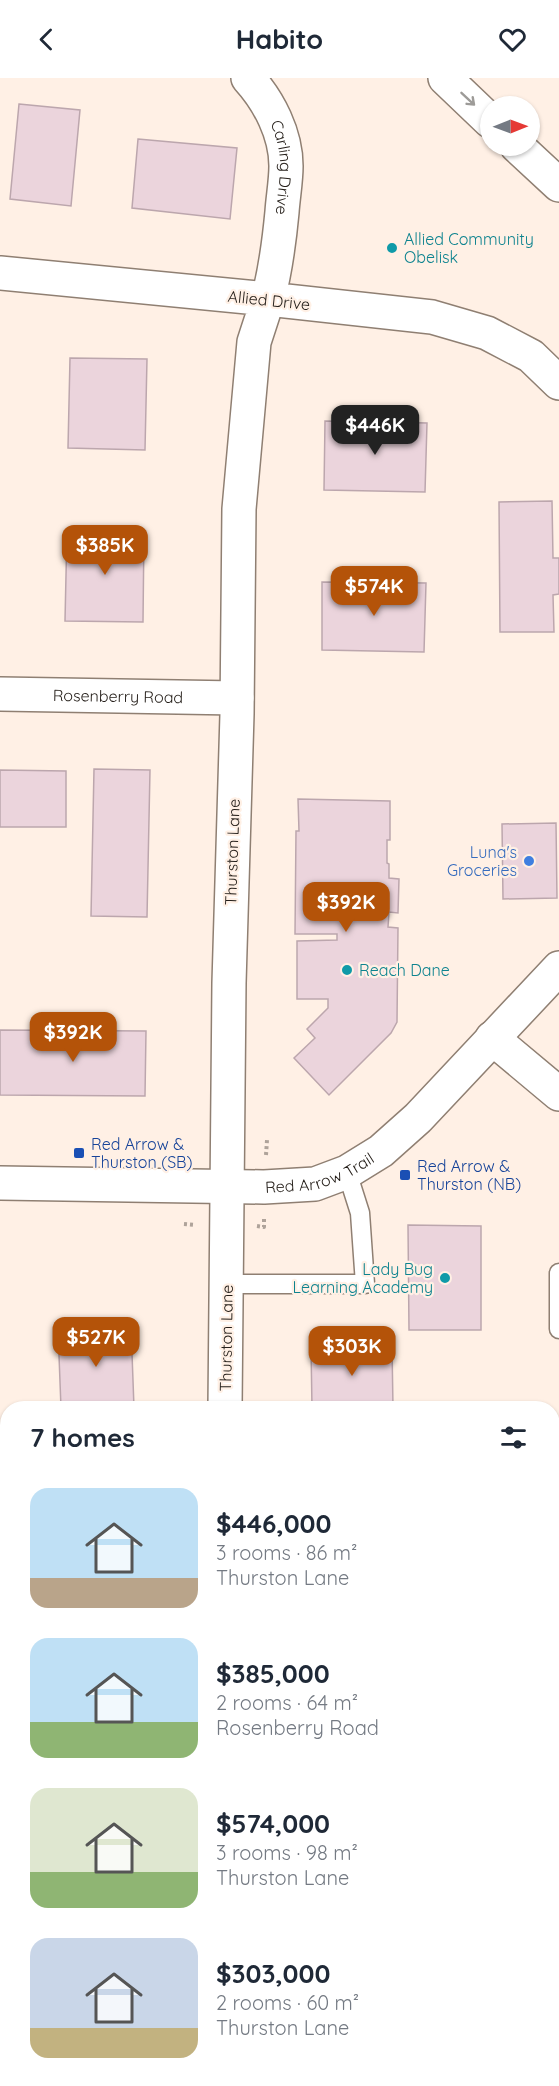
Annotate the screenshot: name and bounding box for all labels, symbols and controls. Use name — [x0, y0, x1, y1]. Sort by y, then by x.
text: Habito — [236, 22, 323, 56]
icon: back — [30, 23, 63, 56]
icon: heart — [496, 23, 529, 56]
one-way arrow — [460, 92, 475, 107]
north arrow — [480, 96, 540, 156]
map controls — [480, 96, 540, 156]
street label: Carling Drive — [267, 117, 296, 216]
place label: Allied Community Obelisk — [404, 229, 534, 267]
marker: Allied Community Obelisk — [385, 241, 399, 255]
street label: Allied Drive — [227, 286, 311, 314]
pin: $446K — [333, 405, 417, 456]
text: $446K — [345, 412, 405, 437]
pin: $385K — [63, 525, 147, 576]
text: $385K — [76, 532, 134, 557]
pin: $574K — [332, 566, 416, 617]
text: $574K — [345, 573, 403, 598]
street label: Rosenberry Road — [53, 685, 183, 707]
street label: Thurston Lane — [220, 798, 244, 906]
place label: Luna's Groceries — [447, 842, 517, 880]
marker: Luna's Groceries — [522, 854, 536, 868]
pin: $392K — [304, 882, 388, 933]
text: $392K — [317, 889, 375, 914]
place label: Reach Dane — [359, 960, 450, 980]
marker: Reach Dane — [340, 963, 354, 977]
pin: $392K — [31, 1012, 115, 1063]
text: $392K — [44, 1019, 102, 1044]
place label: Red Arrow & Thurston (SB) — [91, 1134, 193, 1172]
marker: Red Arrow & Thurston (SB) — [72, 1146, 86, 1160]
street label: Red Arrow Trail — [265, 1148, 377, 1197]
place label: Red Arrow & Thurston (NB) — [417, 1156, 521, 1194]
marker: Red Arrow & Thurston (NB) — [398, 1168, 412, 1182]
place label: Lady Bug Learning Academy — [293, 1259, 433, 1297]
marker: Lady Bug Learning Academy — [438, 1271, 452, 1285]
street label: Thurston Lane — [215, 1285, 237, 1391]
pin: $527K — [54, 1317, 138, 1368]
text: $527K — [67, 1324, 125, 1349]
pin: $303K — [310, 1326, 394, 1377]
text: $303K — [323, 1333, 381, 1358]
text: 7 homes — [30, 1421, 135, 1454]
icon: filters — [497, 1421, 530, 1454]
text: $446,000 — [216, 1507, 332, 1540]
icon: home — [78, 1512, 150, 1584]
text: 3 rooms · 86 m² — [216, 1540, 357, 1565]
text: Thurston Lane — [216, 1565, 349, 1590]
text: $385,000 — [216, 1657, 330, 1690]
icon: home — [78, 1662, 150, 1734]
text: 2 rooms · 64 m² — [216, 1690, 358, 1715]
text: Rosenberry Road — [216, 1715, 379, 1740]
text: $574,000 — [216, 1807, 330, 1840]
icon: home — [78, 1812, 150, 1884]
text: 3 rooms · 98 m² — [216, 1840, 358, 1865]
text: Thurston Lane — [216, 1865, 349, 1890]
text: $303,000 — [216, 1957, 330, 1990]
icon: home — [78, 1962, 150, 2034]
text: 2 rooms · 60 m² — [216, 1990, 359, 2015]
text: Thurston Lane — [216, 2015, 349, 2040]

